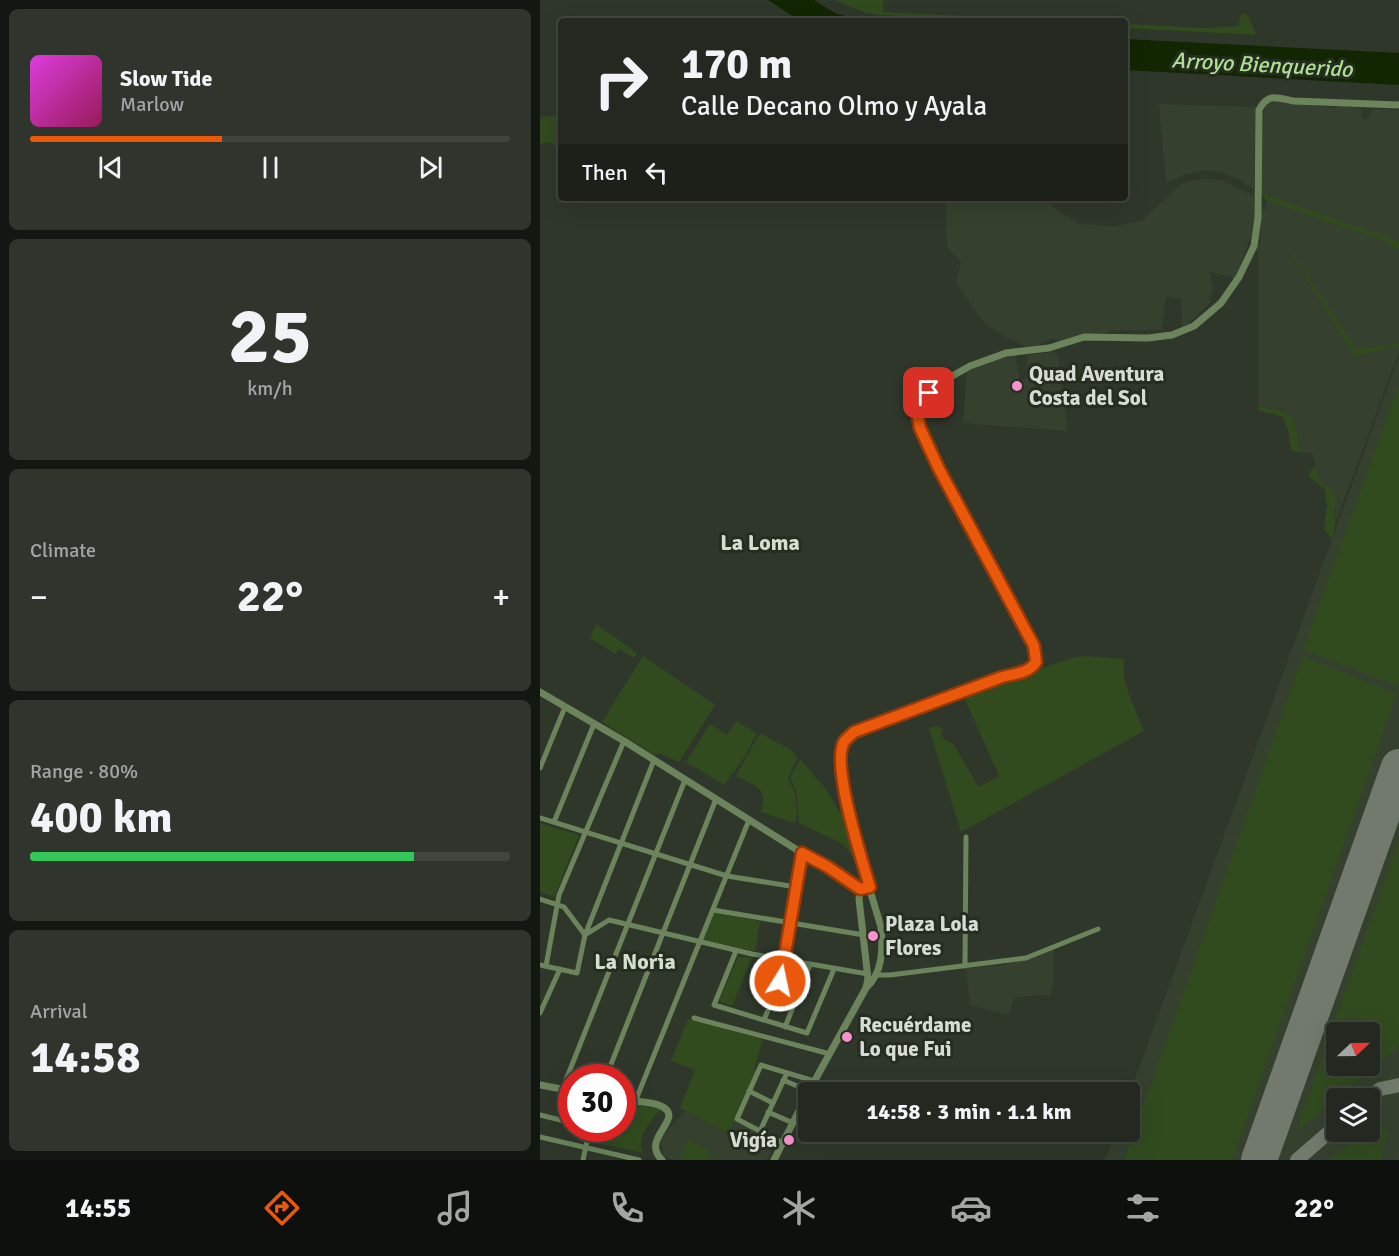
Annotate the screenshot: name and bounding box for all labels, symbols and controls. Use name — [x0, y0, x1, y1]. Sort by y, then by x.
text: 170 m — [681, 39, 792, 90]
icon: right — [582, 42, 660, 120]
water label: Arroyo Bienquerido — [1171, 46, 1355, 83]
text: Slow Tide — [120, 65, 212, 92]
text: Calle Decano Olmo y Ayala — [681, 90, 987, 123]
text: Marlow — [120, 92, 184, 117]
icon: previous — [94, 151, 127, 184]
icon: pause — [254, 151, 287, 184]
icon: next — [414, 151, 447, 184]
icon: left — [640, 156, 673, 189]
text: Then — [582, 159, 628, 186]
text: 25 — [228, 289, 312, 385]
place label: Quad Aventura Costa del Sol — [1029, 361, 1165, 411]
pin — [903, 367, 954, 418]
text: km/h — [247, 376, 293, 401]
icon: arrive — [912, 376, 945, 409]
marker: Quad Aventura Costa del Sol — [1010, 379, 1024, 393]
district label: La Loma — [720, 529, 800, 556]
text: Climate — [30, 538, 96, 563]
text: 22° — [237, 569, 303, 624]
text: − — [30, 577, 48, 618]
text: + — [492, 577, 510, 618]
text: Range · 80% — [30, 759, 138, 784]
text: 400 km — [30, 790, 173, 845]
place label: Plaza Lola Flores — [885, 911, 979, 961]
marker: Plaza Lola Flores — [866, 929, 880, 943]
district label: La Noria — [594, 948, 676, 975]
position arrow — [748, 949, 812, 1013]
text: Arrival — [30, 999, 88, 1024]
place label: Recuérdame Lo que Fui — [859, 1012, 971, 1062]
north arrow — [1326, 1022, 1380, 1076]
map controls — [1326, 1022, 1380, 1142]
text: 14:58 — [30, 1030, 140, 1085]
marker: Recuérdame Lo que Fui — [840, 1030, 854, 1044]
speed limit sign: 30 — [558, 1064, 636, 1142]
button: layers — [1326, 1088, 1380, 1142]
text: 14:58 · 3 min · 1.1 km — [866, 1098, 1072, 1125]
place label: Vigía — [730, 1127, 777, 1153]
marker: Vigía — [782, 1133, 796, 1147]
icon: directions — [261, 1187, 303, 1229]
icon: music — [434, 1187, 476, 1229]
icon: phone — [606, 1187, 648, 1229]
icon: climate — [778, 1187, 820, 1229]
icon: car — [950, 1187, 992, 1229]
icon: filters — [1122, 1187, 1164, 1229]
text: 14:55 — [65, 1192, 131, 1225]
text: 22° — [1294, 1192, 1334, 1225]

